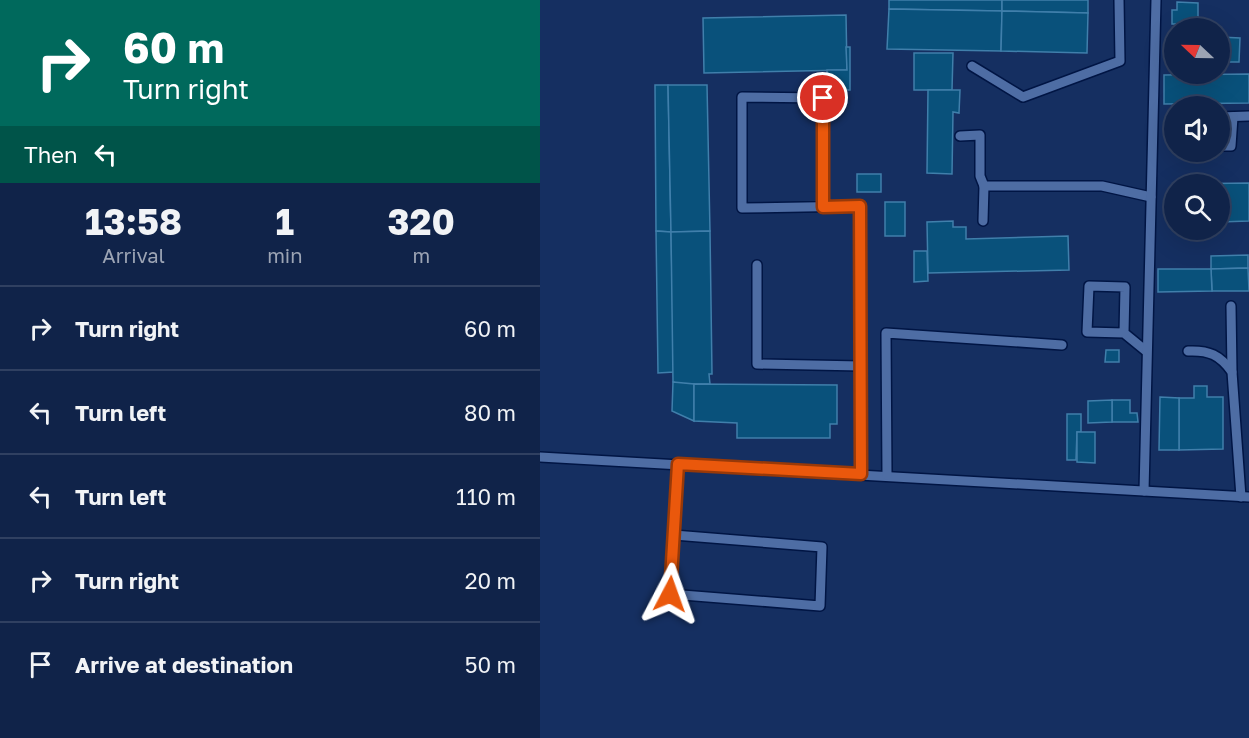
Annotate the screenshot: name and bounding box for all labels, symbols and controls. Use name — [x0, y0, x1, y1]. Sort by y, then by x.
north arrow — [1164, 18, 1230, 84]
map controls — [1164, 18, 1230, 240]
text: 60 m — [123, 22, 224, 72]
icon: right — [24, 24, 102, 102]
pin — [797, 72, 848, 123]
text: Turn right — [123, 73, 249, 105]
icon: arrive — [806, 81, 839, 114]
button: sound — [1164, 96, 1230, 162]
icon: left — [89, 138, 122, 171]
text: Then — [24, 141, 77, 168]
button: search — [1164, 174, 1230, 240]
text: 13:58 — [85, 200, 182, 243]
text: 1 — [276, 200, 294, 243]
text: 320 — [388, 200, 455, 243]
text: Arrival — [102, 243, 165, 267]
text: min — [267, 243, 303, 267]
text: m — [412, 243, 430, 267]
icon: right — [24, 312, 57, 345]
text: Turn right — [75, 315, 179, 342]
text: 60 m — [464, 315, 516, 342]
icon: left — [24, 396, 57, 429]
text: Turn left — [75, 399, 166, 426]
text: 80 m — [464, 399, 516, 426]
icon: left — [24, 480, 57, 513]
text: Turn left — [75, 483, 166, 510]
text: 110 m — [456, 483, 516, 510]
position arrow — [638, 562, 702, 626]
icon: right — [24, 564, 57, 597]
text: Turn right — [75, 567, 179, 594]
text: 20 m — [465, 567, 516, 594]
icon: arrive — [24, 648, 57, 681]
text: Arrive at destination — [75, 651, 293, 678]
text: 50 m — [465, 651, 516, 678]

